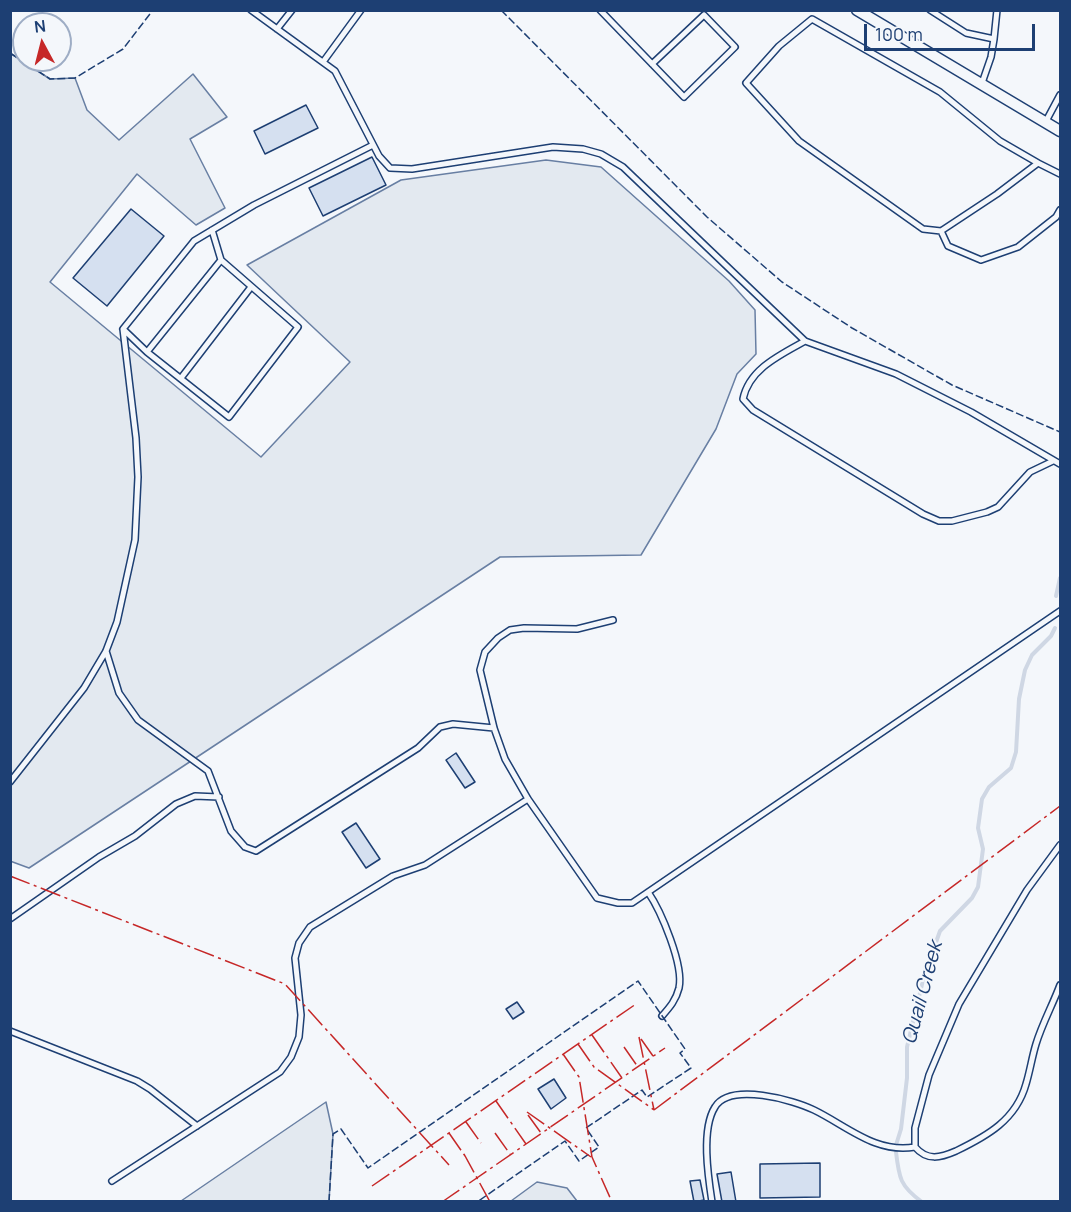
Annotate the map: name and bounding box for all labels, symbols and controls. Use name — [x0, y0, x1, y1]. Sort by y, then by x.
north arrow — [12, 12, 72, 72]
scale bar — [867, 12, 1038, 50]
text: N — [33, 15, 47, 38]
text: 100 m — [875, 22, 923, 46]
water label: Quail Creek — [898, 939, 948, 1047]

